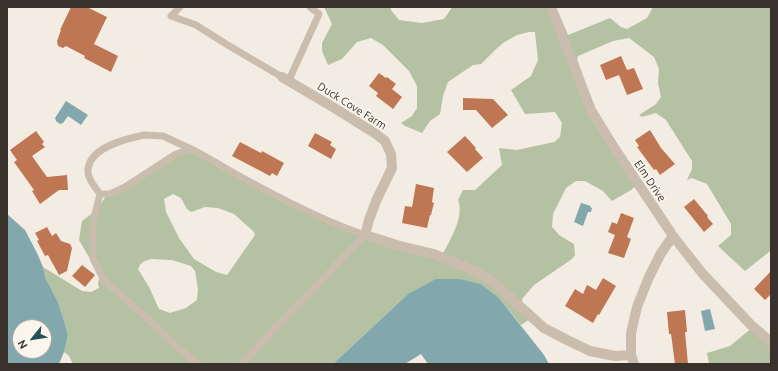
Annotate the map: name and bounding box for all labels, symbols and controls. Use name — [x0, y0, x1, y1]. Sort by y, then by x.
street label: Duck Cove Farm — [315, 79, 389, 133]
street label: Elm Drive — [631, 158, 669, 204]
north arrow — [12, 319, 52, 359]
text: N — [15, 338, 30, 351]

